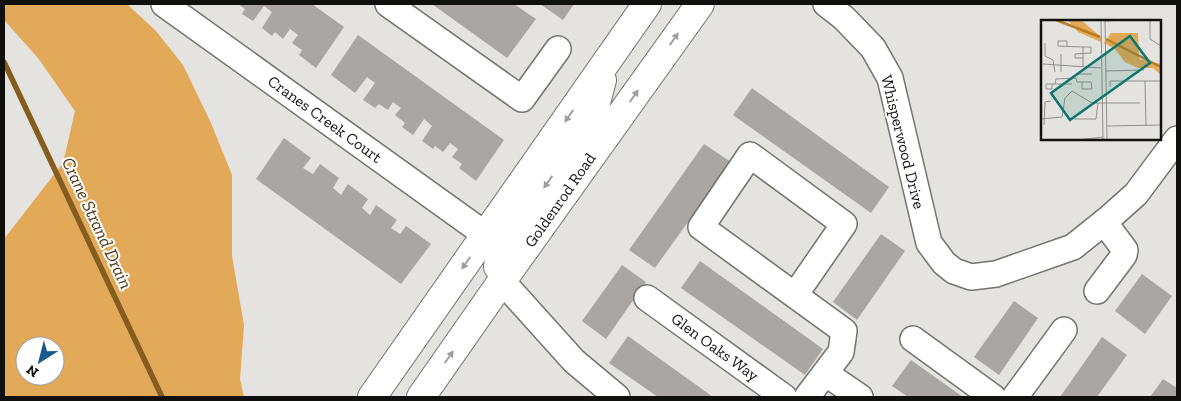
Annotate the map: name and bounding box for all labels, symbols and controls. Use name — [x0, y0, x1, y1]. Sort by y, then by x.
inset map — [1041, 20, 1161, 140]
one-way arrow — [669, 33, 680, 46]
street label: Cranes Creek Court — [264, 71, 386, 167]
street label: Whisperwood Drive — [877, 73, 929, 211]
one-way arrow — [629, 89, 639, 103]
one-way arrow — [564, 109, 574, 123]
street label: Goldenrod Road — [520, 149, 600, 251]
water label: Crane Strand Drain — [57, 154, 137, 292]
one-way arrow — [543, 176, 553, 189]
one-way arrow — [461, 256, 471, 270]
street label: Glen Oaks Way — [668, 309, 763, 385]
north arrow — [15, 336, 65, 386]
one-way arrow — [444, 350, 454, 364]
text: N — [23, 361, 42, 381]

